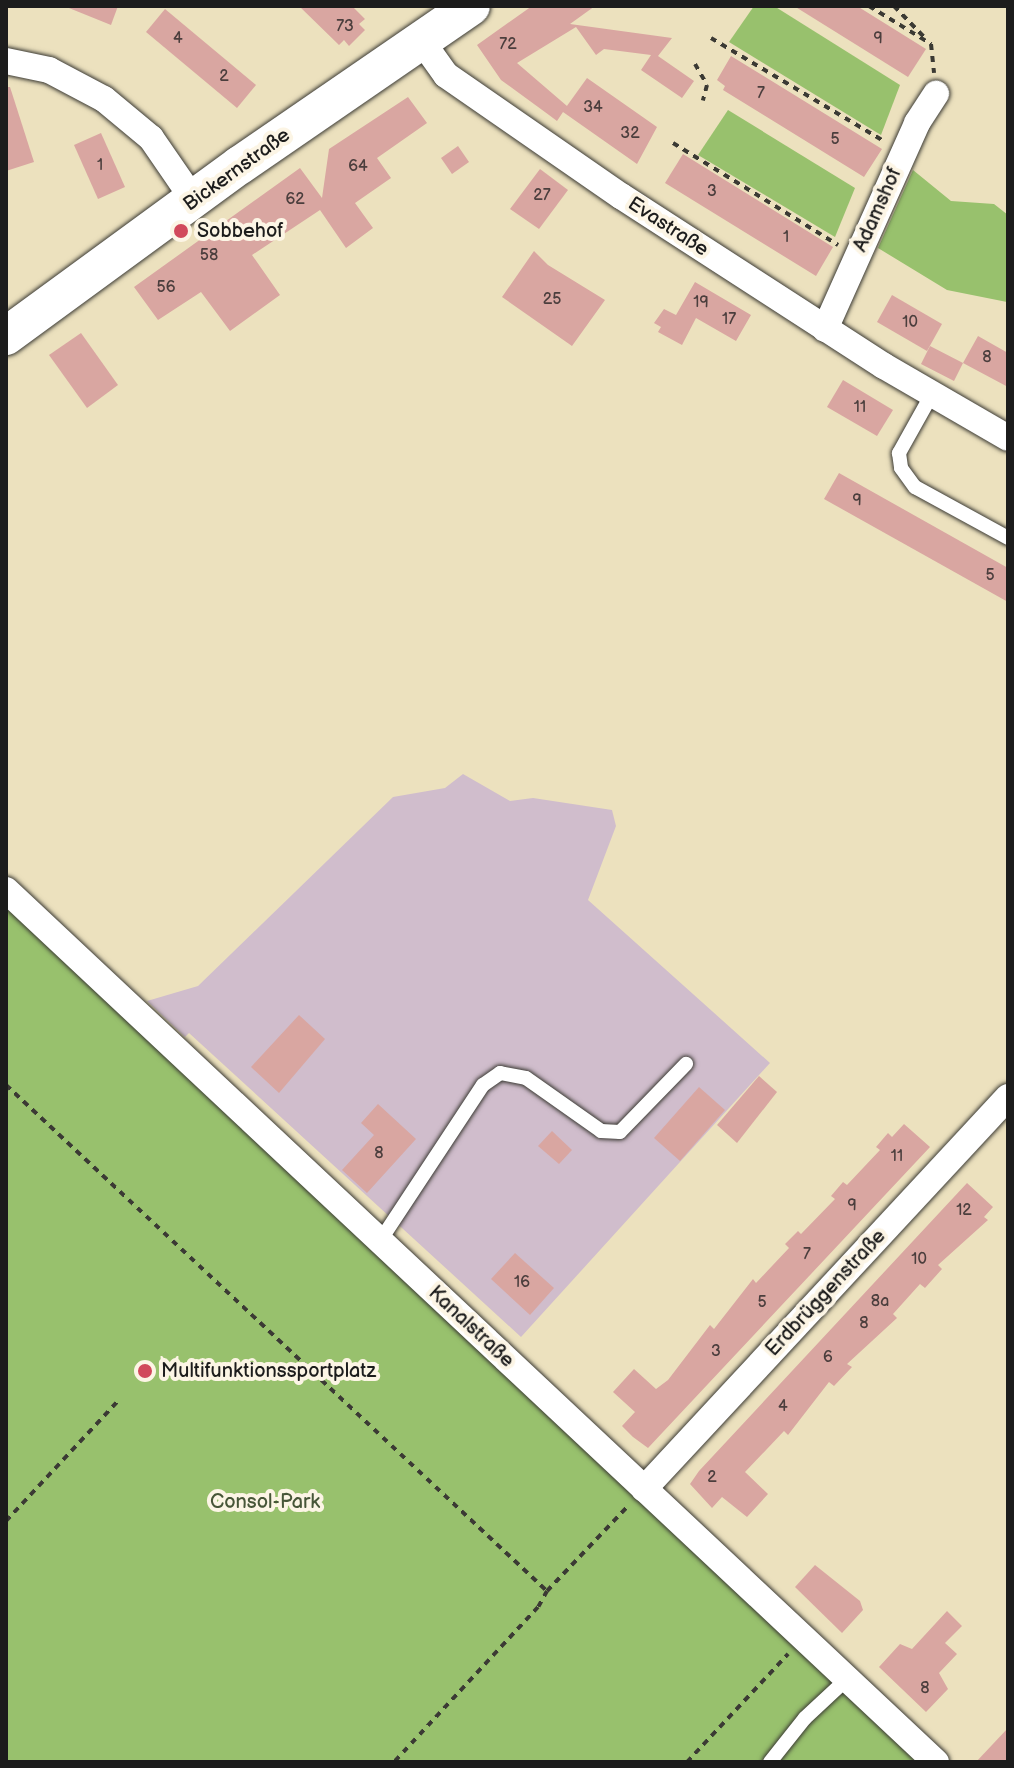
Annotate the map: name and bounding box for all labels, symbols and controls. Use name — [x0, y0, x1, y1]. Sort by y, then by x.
house number: 73 — [336, 17, 354, 37]
house number: 4 — [173, 29, 183, 49]
house number: 9 — [873, 29, 883, 49]
house number: 72 — [499, 35, 517, 55]
house number: 2 — [219, 67, 229, 87]
house number: 7 — [757, 84, 765, 104]
house number: 34 — [583, 98, 603, 118]
street label: Bickernstraße — [179, 123, 295, 217]
house number: 32 — [620, 124, 640, 144]
house number: 5 — [830, 130, 840, 150]
house number: 1 — [97, 156, 103, 176]
house number: 64 — [348, 157, 368, 177]
street label: Adamshof — [849, 164, 907, 256]
house number: 3 — [707, 182, 717, 202]
house number: 27 — [533, 186, 551, 206]
house number: 62 — [285, 190, 305, 210]
street label: Evastraße — [623, 192, 713, 262]
place label: Sobbehof — [197, 219, 283, 243]
marker: Sobbehof — [172, 222, 190, 240]
house number: 1 — [783, 228, 789, 248]
house number: 58 — [200, 246, 218, 266]
house number: 56 — [157, 278, 175, 298]
house number: 25 — [543, 290, 561, 310]
house number: 19 — [693, 293, 709, 313]
house number: 17 — [722, 310, 736, 330]
house number: 10 — [902, 313, 918, 333]
house number: 8 — [982, 348, 992, 368]
house number: 11 — [854, 398, 866, 418]
house number: 9 — [852, 491, 862, 511]
house number: 5 — [985, 566, 995, 586]
house number: 8 — [374, 1144, 384, 1164]
house number: 11 — [891, 1147, 903, 1167]
house number: 9 — [847, 1196, 857, 1216]
house number: 12 — [956, 1201, 972, 1221]
street label: Erdbrüggenstraße — [761, 1225, 891, 1361]
house number: 7 — [803, 1245, 811, 1265]
house number: 10 — [911, 1250, 927, 1270]
house number: 16 — [514, 1273, 530, 1293]
street label: Kanalstraße — [423, 1281, 519, 1373]
house number: 8a — [871, 1292, 889, 1312]
house number: 5 — [757, 1293, 767, 1313]
house number: 8 — [859, 1314, 869, 1334]
house number: 3 — [711, 1342, 721, 1362]
house number: 6 — [823, 1348, 833, 1368]
place label: Multifunktionssportplatz — [161, 1359, 376, 1383]
marker: Multifunktionssportplatz — [136, 1362, 154, 1380]
house number: 4 — [778, 1397, 788, 1417]
house number: 2 — [707, 1468, 717, 1488]
park label: Consol-Park — [210, 1490, 320, 1514]
house number: 8 — [920, 1679, 930, 1699]

